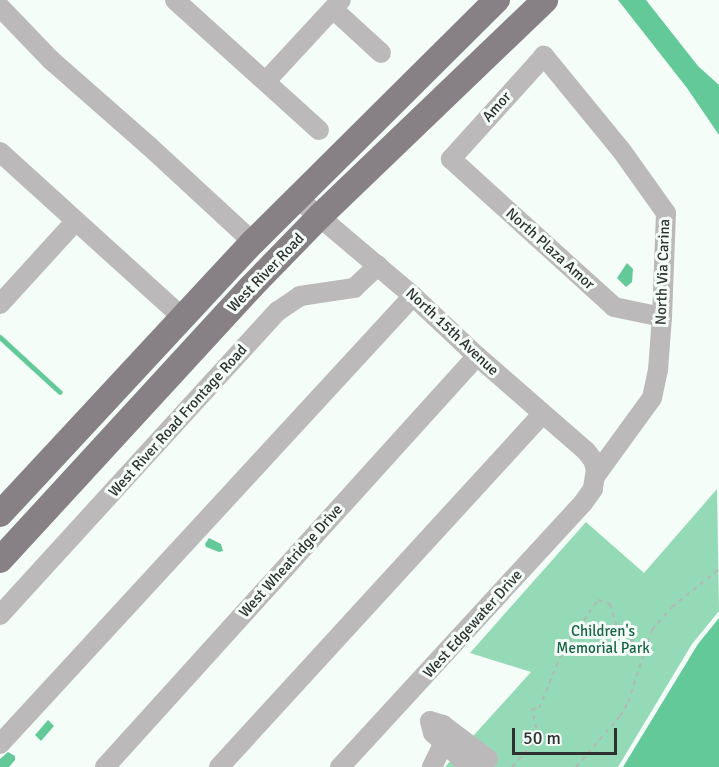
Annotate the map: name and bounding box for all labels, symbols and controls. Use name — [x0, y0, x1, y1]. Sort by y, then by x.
street label: Amor — [479, 88, 515, 126]
street label: North Plaza Amor — [502, 204, 598, 294]
street label: North Via Carina — [652, 219, 674, 325]
street label: West River Road — [224, 230, 308, 316]
street label: North 15th Avenue — [402, 284, 502, 380]
street label: West River Road Frontage Road — [105, 341, 251, 501]
street label: West Wheatridge Drive — [235, 501, 347, 621]
street label: West Edgewater Drive — [420, 566, 526, 682]
park label: Children's Memorial Park — [556, 622, 650, 657]
scale bar — [515, 716, 620, 754]
text: 50 m — [523, 727, 561, 749]

